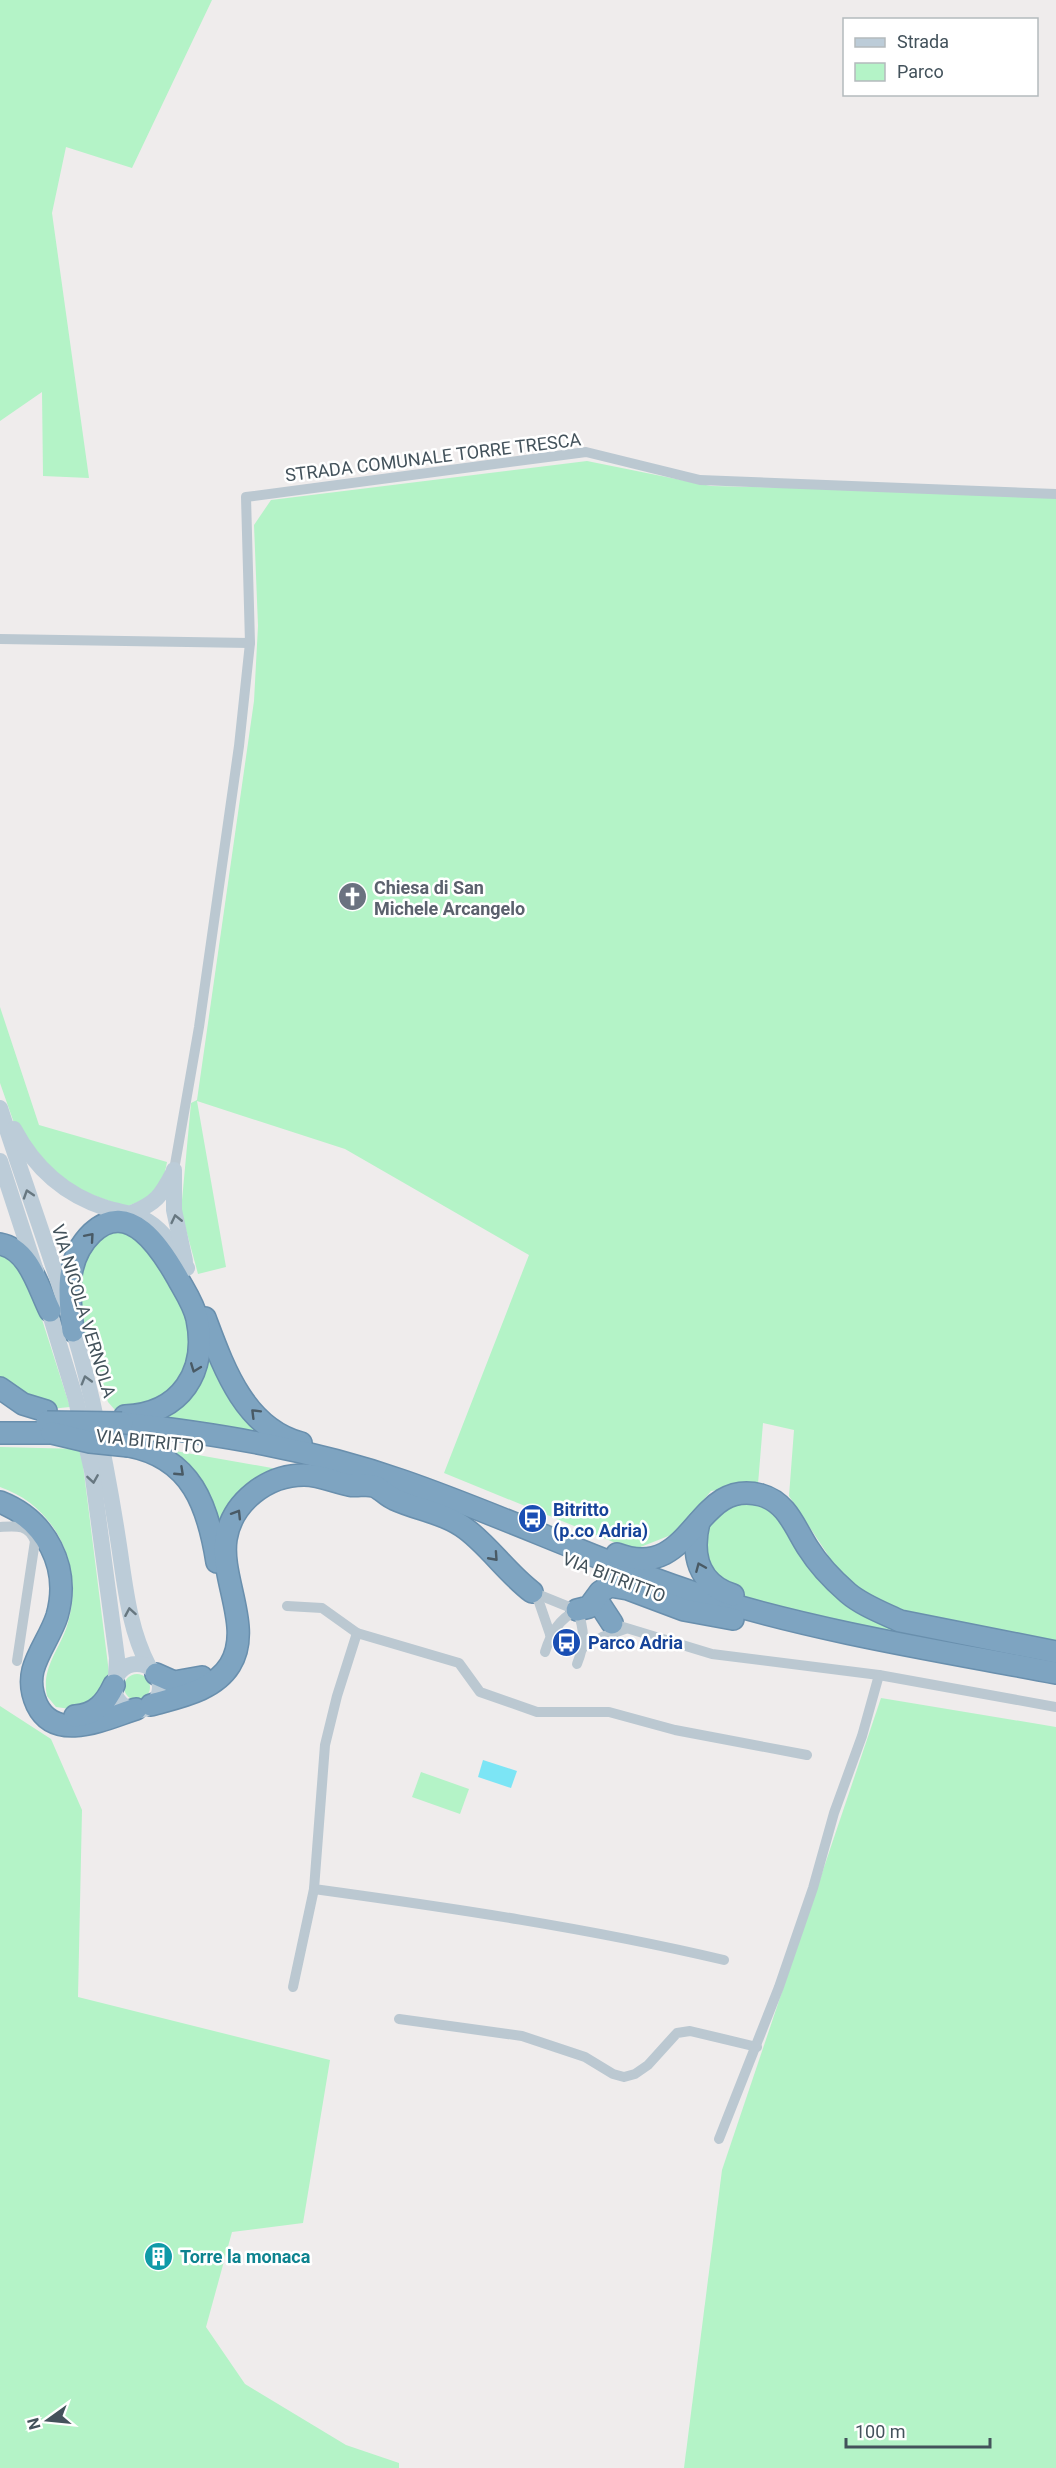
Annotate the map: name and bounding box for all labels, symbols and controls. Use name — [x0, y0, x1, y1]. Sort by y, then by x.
legend — [843, 18, 1038, 96]
text: Strada — [897, 31, 949, 52]
text: Parco — [897, 61, 944, 82]
street label: STRADA COMUNALE TORRE TRESCA — [284, 428, 582, 486]
place label: Chiesa di San Michele Arcangelo — [374, 877, 525, 919]
church icon: Chiesa di San Michele Arcangelo — [337, 881, 369, 913]
one-way arrow — [23, 1189, 35, 1200]
one-way arrow — [171, 1214, 184, 1224]
street label: VIA NICOLA VERNOLA — [48, 1222, 120, 1400]
one-way arrow — [83, 1233, 94, 1243]
one-way arrow — [190, 1362, 202, 1373]
one-way arrow — [81, 1375, 93, 1386]
one-way arrow — [252, 1409, 263, 1420]
street label: VIA BITRITTO — [95, 1425, 205, 1457]
one-way arrow — [173, 1465, 184, 1476]
one-way arrow — [86, 1473, 99, 1483]
place label: Bitritto (p.co Adria) — [553, 1499, 648, 1542]
bus stop icon: Bitritto (p.co Adria) — [516, 1503, 548, 1535]
one-way arrow — [230, 1509, 241, 1520]
street label: VIA BITRITTO — [559, 1548, 669, 1606]
one-way arrow — [487, 1551, 498, 1561]
one-way arrow — [695, 1563, 707, 1574]
one-way arrow — [124, 1608, 137, 1618]
bus stop icon: Parco Adria — [551, 1626, 583, 1658]
place label: Parco Adria — [588, 1632, 683, 1653]
building icon: Torre la monaca — [143, 2240, 175, 2272]
place label: Torre la monaca — [180, 2246, 311, 2267]
north arrow — [18, 2390, 78, 2450]
scale bar — [846, 2411, 990, 2449]
text: N — [23, 2416, 45, 2432]
text: 100 m — [855, 2421, 906, 2442]

